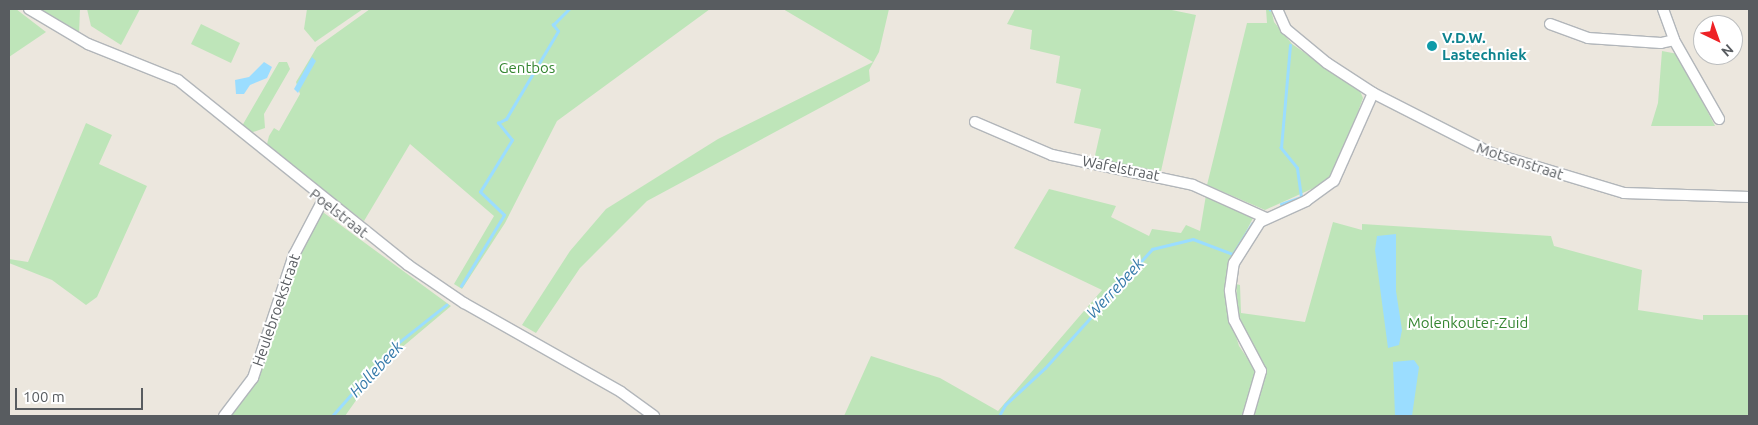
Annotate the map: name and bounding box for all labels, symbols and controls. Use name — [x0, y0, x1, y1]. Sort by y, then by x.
north arrow — [1693, 15, 1743, 65]
place label: V.D.W. Lastechniek — [1442, 28, 1527, 63]
marker: V.D.W. Lastechniek — [1426, 40, 1438, 52]
text: N — [1718, 41, 1737, 60]
park label: Gentbos — [499, 59, 555, 77]
street label: Motsenstraat — [1474, 138, 1566, 184]
street label: Wafelstraat — [1081, 152, 1161, 184]
street label: Poelstraat — [306, 185, 372, 241]
street label: Heulebroekstraat — [248, 251, 304, 369]
water label: Werrebeek — [1082, 254, 1148, 322]
park label: Molenkouter-Zuid — [1408, 314, 1528, 332]
water label: Hollebeek — [345, 337, 407, 401]
scale bar — [18, 378, 145, 410]
text: 100 m — [23, 388, 65, 405]

